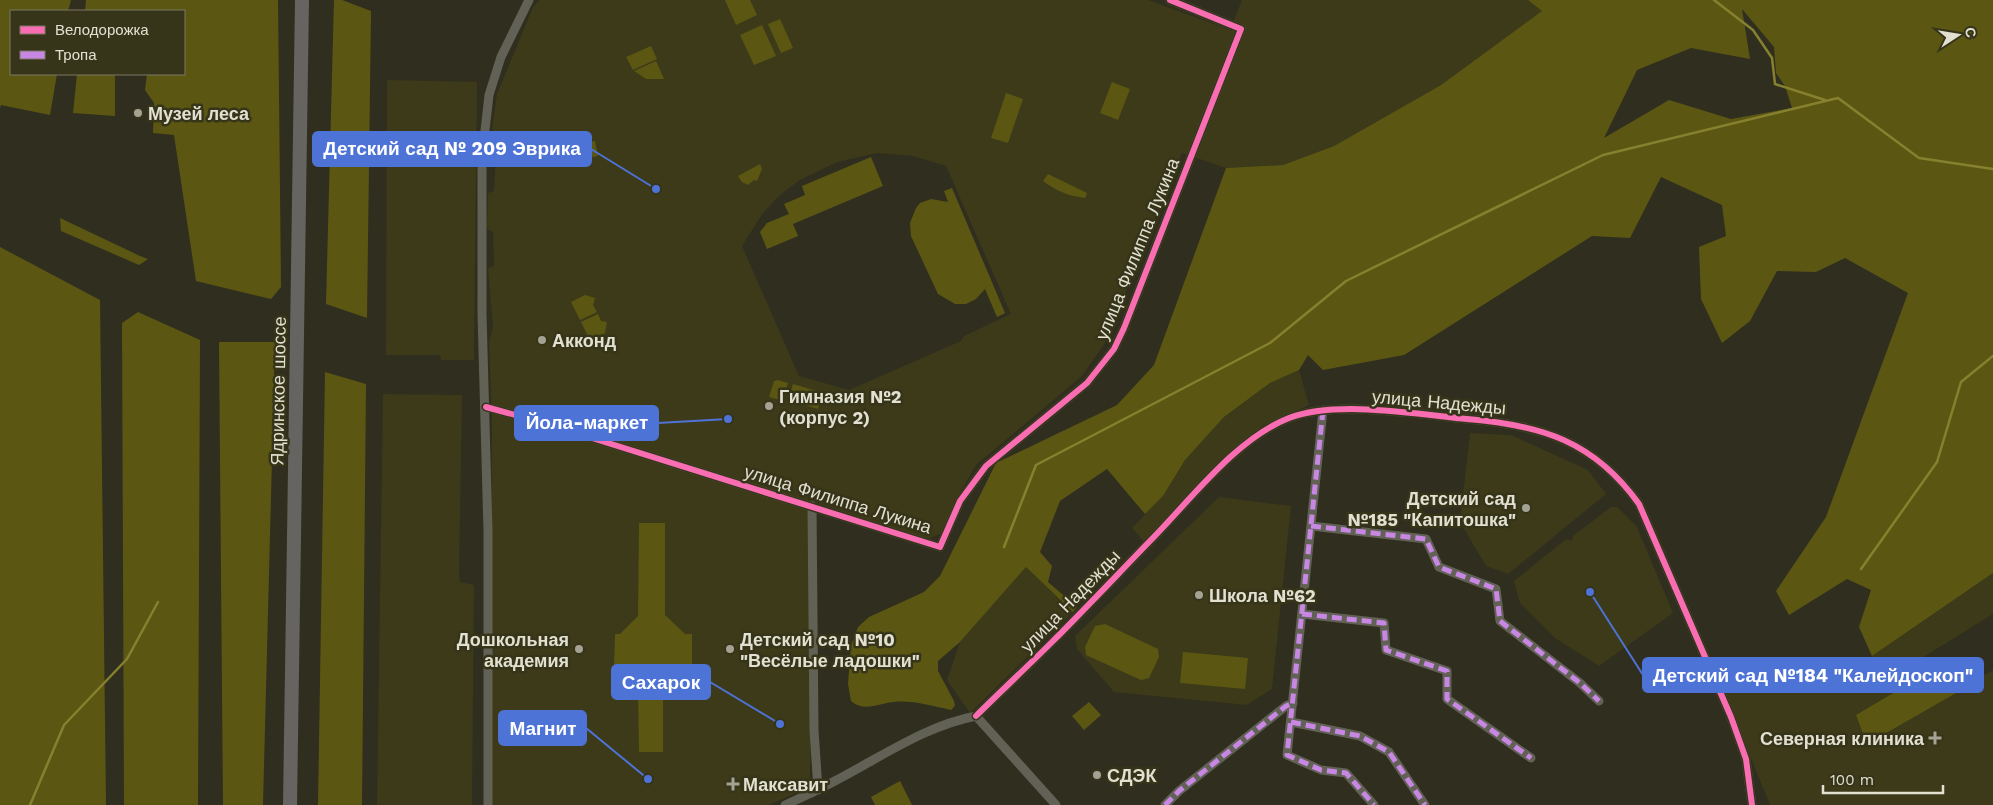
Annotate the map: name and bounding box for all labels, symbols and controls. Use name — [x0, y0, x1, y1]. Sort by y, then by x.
legend — [10, 10, 185, 75]
north arrow — [1933, 10, 1983, 60]
text: Велодорожка — [55, 21, 149, 39]
text: С — [1962, 26, 1980, 39]
text: Тропа — [55, 46, 97, 64]
place label: Музей леса — [148, 103, 250, 124]
marker: Музей леса — [132, 107, 144, 119]
callout: Детский сад № 209 Эврика — [313, 132, 591, 166]
text: Детский сад № 209 Эврика — [323, 137, 581, 160]
street label: улица Филиппа Лукина — [1091, 154, 1184, 343]
street label: Ядринское шоссе — [266, 316, 290, 466]
place label: Акконд — [552, 330, 617, 351]
marker: Акконд — [536, 334, 548, 346]
place label: Гимназия №2 (корпус 2) — [779, 386, 902, 428]
street label: улица Надежды — [1371, 386, 1507, 418]
marker: Гимназия №2 (корпус 2) — [763, 400, 775, 412]
callout: Йола-маркет — [515, 406, 658, 440]
text: Йола-маркет — [526, 411, 648, 434]
street label: улица Филиппа Лукина — [742, 461, 935, 538]
place label: Детский сад №185 "Капитошка" — [1348, 488, 1517, 530]
marker: Детский сад №185 "Капитошка" — [1520, 502, 1532, 514]
street label: улица Надежды — [1016, 545, 1124, 657]
place label: Школа №62 — [1209, 585, 1316, 606]
marker: Школа №62 — [1193, 589, 1205, 601]
place label: Дошкольная академия — [457, 629, 569, 671]
place label: Детский сад №10 "Весёлые ладошки" — [740, 629, 920, 671]
marker: Дошкольная академия — [573, 643, 585, 655]
marker: Детский сад №10 "Весёлые ладошки" — [724, 643, 736, 655]
callout: Детский сад №184 "Калейдоскоп" — [1643, 658, 1983, 692]
text: Детский сад №184 "Калейдоскоп" — [1653, 664, 1973, 687]
callout: Сахарок — [612, 665, 710, 699]
text: Сахарок — [622, 671, 701, 694]
callout: Магнит — [499, 711, 586, 745]
text: Магнит — [509, 717, 577, 740]
place label: Северная клиника — [1760, 728, 1925, 749]
marker: Северная клиника — [1928, 731, 1942, 745]
scale bar — [1823, 762, 1943, 794]
place label: СДЭК — [1107, 765, 1157, 786]
marker: СДЭК — [1091, 769, 1103, 781]
text: 100 m — [1830, 771, 1874, 789]
place label: Максавит — [743, 774, 828, 795]
marker: Максавит — [727, 778, 739, 790]

